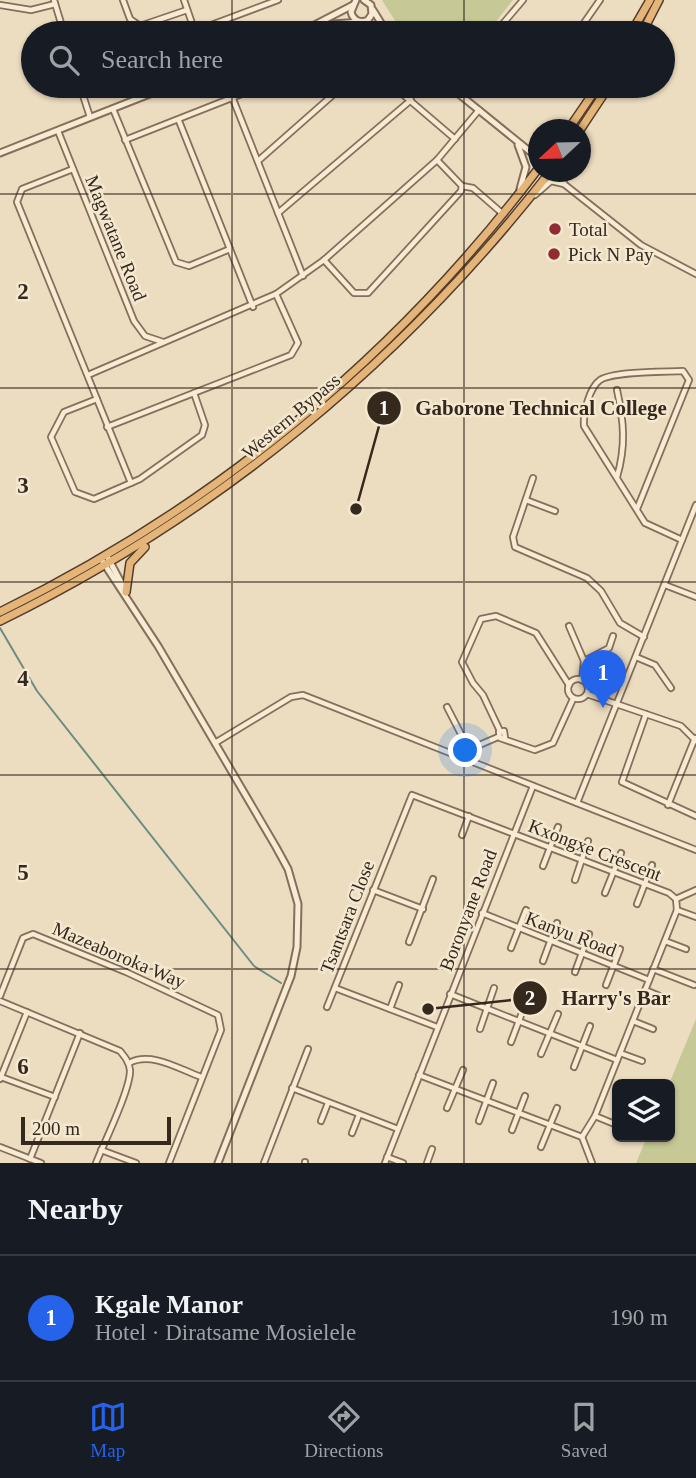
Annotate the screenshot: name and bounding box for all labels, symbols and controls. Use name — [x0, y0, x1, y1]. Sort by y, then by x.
search box — [21, 21, 675, 98]
icon: search — [45, 41, 83, 79]
text: Search here — [101, 45, 223, 74]
north arrow — [528, 119, 591, 182]
street label: Magwatane Road — [81, 172, 151, 304]
place label: Total — [569, 219, 608, 240]
marker: Total — [547, 221, 563, 237]
place label: Pick N Pay — [568, 244, 654, 265]
marker: Pick N Pay — [546, 246, 562, 262]
text: 2 — [17, 279, 29, 304]
street label: Western Bypass — [238, 369, 344, 463]
callout: Gaborone Technical College — [366, 387, 681, 429]
text: 1 — [379, 396, 389, 420]
text: Gaborone Technical College — [415, 396, 667, 420]
text: 3 — [17, 473, 29, 498]
pin: 1 — [580, 650, 626, 708]
text: 4 — [17, 666, 29, 691]
your location — [448, 733, 482, 767]
street label: Kxongxe Crescent — [525, 815, 665, 885]
street label: Boronyane Road — [435, 846, 501, 974]
street label: Tsantsara Close — [316, 857, 378, 977]
text: 5 — [17, 860, 29, 885]
street label: Kanyu Road — [523, 907, 620, 961]
street label: Mazeaboroka Way — [49, 918, 189, 993]
callout: Harry's Bar — [513, 977, 685, 1019]
text: 2 — [525, 986, 535, 1010]
text: Harry's Bar — [561, 986, 671, 1010]
text: 6 — [17, 1054, 29, 1079]
map controls — [612, 1079, 675, 1142]
button: layers — [612, 1079, 675, 1142]
scale bar — [21, 1114, 172, 1146]
text: 200 m — [32, 1118, 80, 1139]
text: Nearby — [28, 1192, 123, 1225]
text: Kgale Manor — [95, 1290, 243, 1319]
text: 1 — [45, 1305, 57, 1330]
text: 190 m — [610, 1305, 668, 1330]
text: Hotel · Diratsame Mosielele — [95, 1320, 356, 1345]
tab: Map — [89, 1398, 127, 1462]
tab: Directions — [304, 1398, 383, 1462]
tab: Saved — [561, 1398, 607, 1462]

